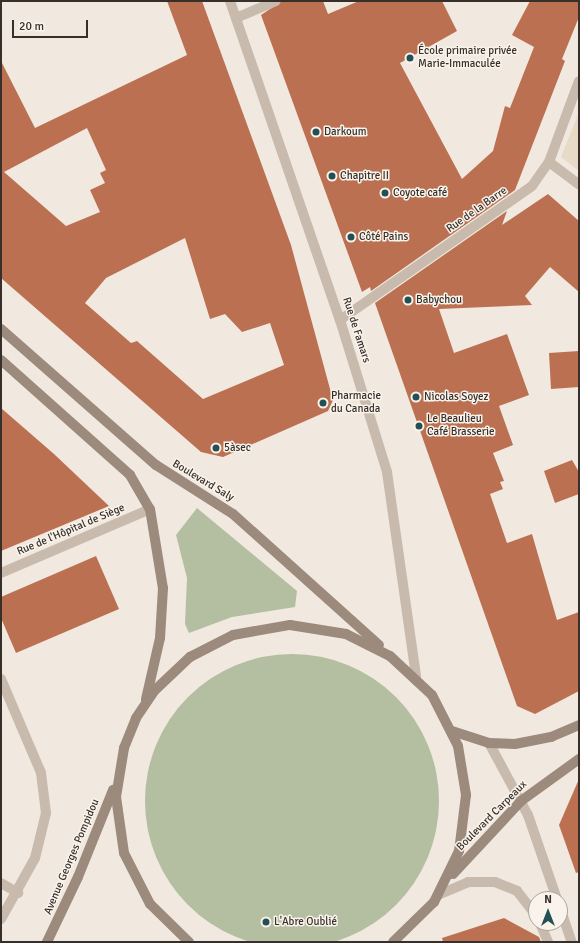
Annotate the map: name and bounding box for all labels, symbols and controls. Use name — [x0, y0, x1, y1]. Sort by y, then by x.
scale bar — [14, 12, 90, 38]
text: 20 m — [19, 19, 44, 34]
place label: École primaire privée Marie-Immaculée — [418, 45, 517, 71]
marker: École primaire privée Marie-Immaculée — [405, 53, 415, 63]
place label: Darkoum — [324, 125, 366, 139]
marker: Darkoum — [311, 127, 321, 137]
place label: Chapitre II — [340, 169, 389, 183]
marker: Chapitre II — [327, 171, 337, 181]
street label: Rue de la Barre — [444, 184, 510, 236]
place label: Coyote café — [393, 186, 447, 200]
marker: Coyote café — [380, 188, 390, 198]
place label: Côté Pains — [359, 230, 408, 244]
marker: Côté Pains — [346, 232, 356, 242]
place label: Babychou — [416, 293, 462, 307]
marker: Babychou — [403, 295, 413, 305]
street label: Rue de Famars — [339, 296, 373, 364]
place label: Pharmacie du Canada — [331, 390, 381, 416]
place label: Nicolas Soyez — [424, 390, 488, 404]
marker: Nicolas Soyez — [411, 392, 421, 402]
marker: Pharmacie du Canada — [318, 398, 328, 408]
place label: Le Beaulieu Café Brasserie — [427, 413, 495, 439]
marker: Le Beaulieu Café Brasserie — [414, 421, 424, 431]
place label: 5àsec — [224, 441, 251, 455]
marker: 5àsec — [211, 443, 221, 453]
street label: Boulevard Saly — [170, 457, 236, 505]
street label: Rue de l'Hôpital de Siège — [15, 501, 127, 559]
street label: Boulevard Carpeaux — [454, 778, 530, 854]
street label: Avenue Georges Pompidou — [42, 797, 102, 917]
north arrow — [528, 891, 568, 931]
text: N — [544, 893, 552, 906]
place label: L'Abre Oublié — [274, 915, 337, 929]
marker: L'Abre Oublié — [261, 917, 271, 927]

